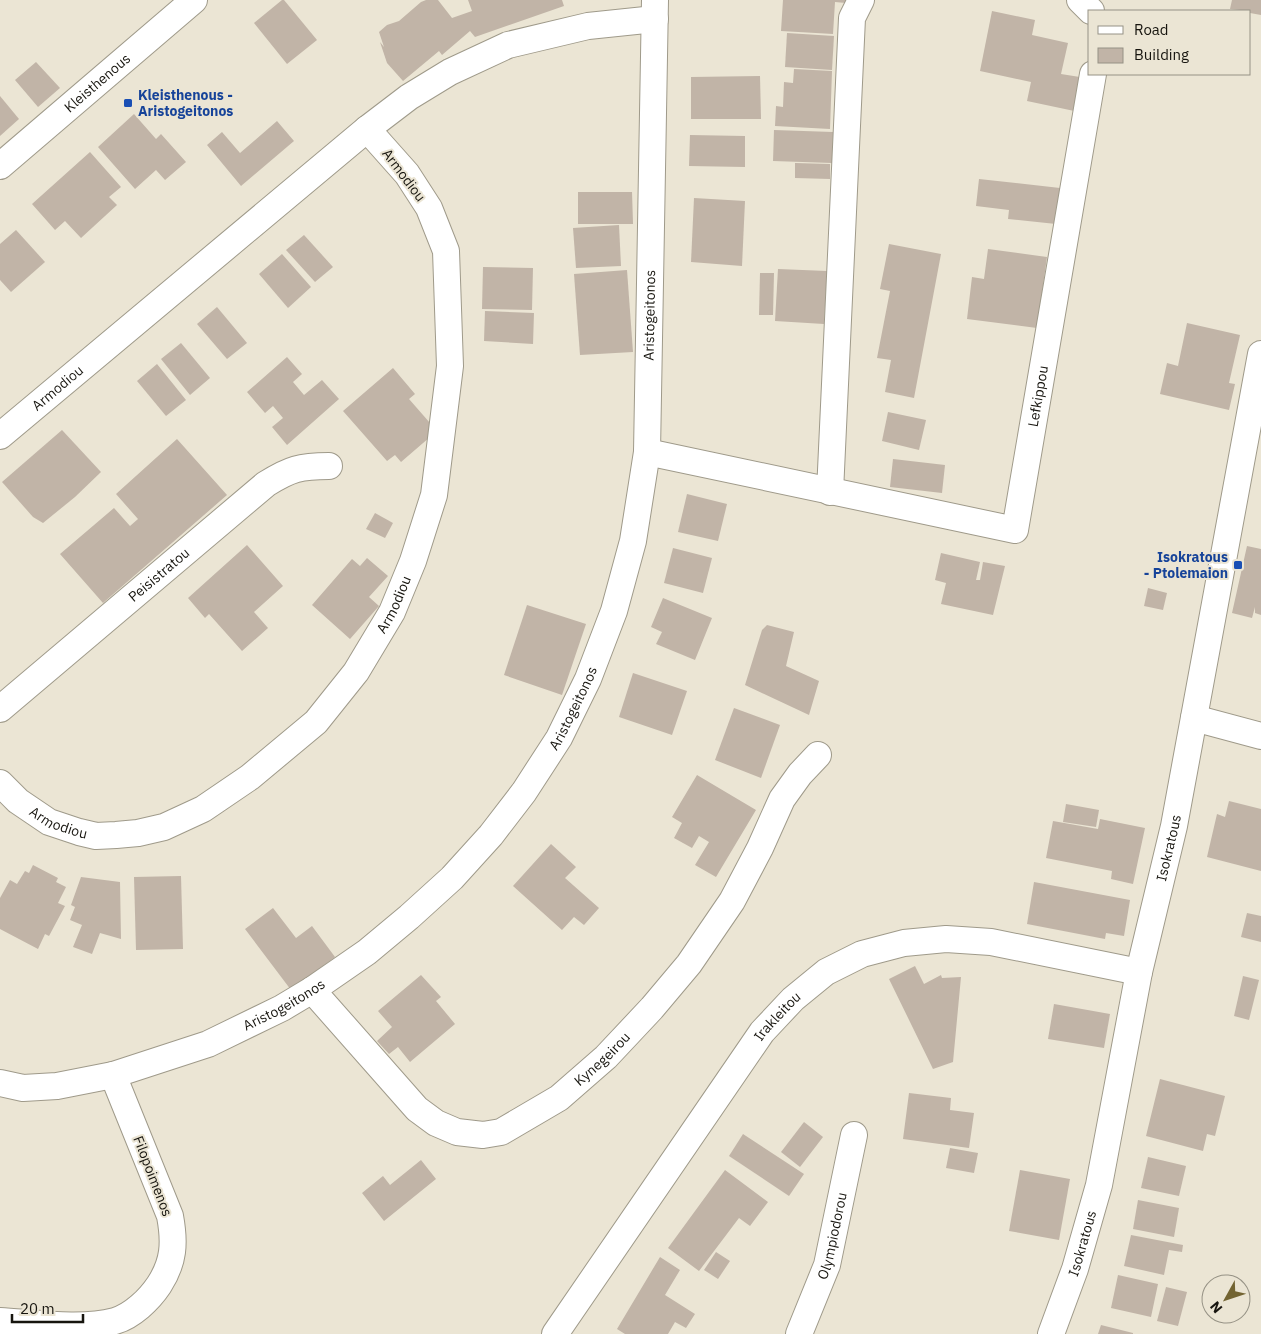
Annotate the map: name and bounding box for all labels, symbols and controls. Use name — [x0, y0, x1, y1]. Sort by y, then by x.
legend — [1088, 10, 1251, 75]
text: Road — [1134, 20, 1169, 39]
text: Building — [1134, 45, 1189, 64]
street label: Kleisthenous — [60, 49, 134, 116]
place label: Kleisthenous - Aristogeitonos — [138, 86, 233, 120]
marker: Kleisthenous - Aristogeitonos — [122, 97, 134, 109]
street label: Armodiou — [378, 145, 430, 205]
street label: Aristogeitonos — [640, 269, 659, 361]
street label: Armodiou — [28, 361, 87, 415]
street label: Lefkippou — [1024, 364, 1052, 428]
street label: Peisistratou — [125, 544, 193, 606]
place label: Isokratous - Ptolemaion — [1144, 548, 1228, 582]
marker: Isokratous - Ptolemaion — [1232, 559, 1244, 571]
street label: Armodiou — [372, 573, 415, 637]
street label: Aristogeitonos — [545, 664, 601, 753]
street label: Armodiou — [26, 802, 89, 843]
street label: Isokratous — [1152, 813, 1185, 883]
street label: Aristogeitonos — [240, 975, 328, 1035]
street label: Irakleitou — [750, 987, 804, 1044]
street label: Kynegeirou — [570, 1028, 634, 1090]
street label: Filopoimenos — [129, 1133, 177, 1219]
street label: Olympiodorou — [813, 1191, 851, 1282]
street label: Isokratous — [1064, 1208, 1100, 1279]
north arrow — [1201, 1274, 1251, 1324]
scale bar — [12, 1292, 84, 1324]
text: N — [1206, 1298, 1226, 1317]
text: 20 m — [20, 1299, 55, 1318]

